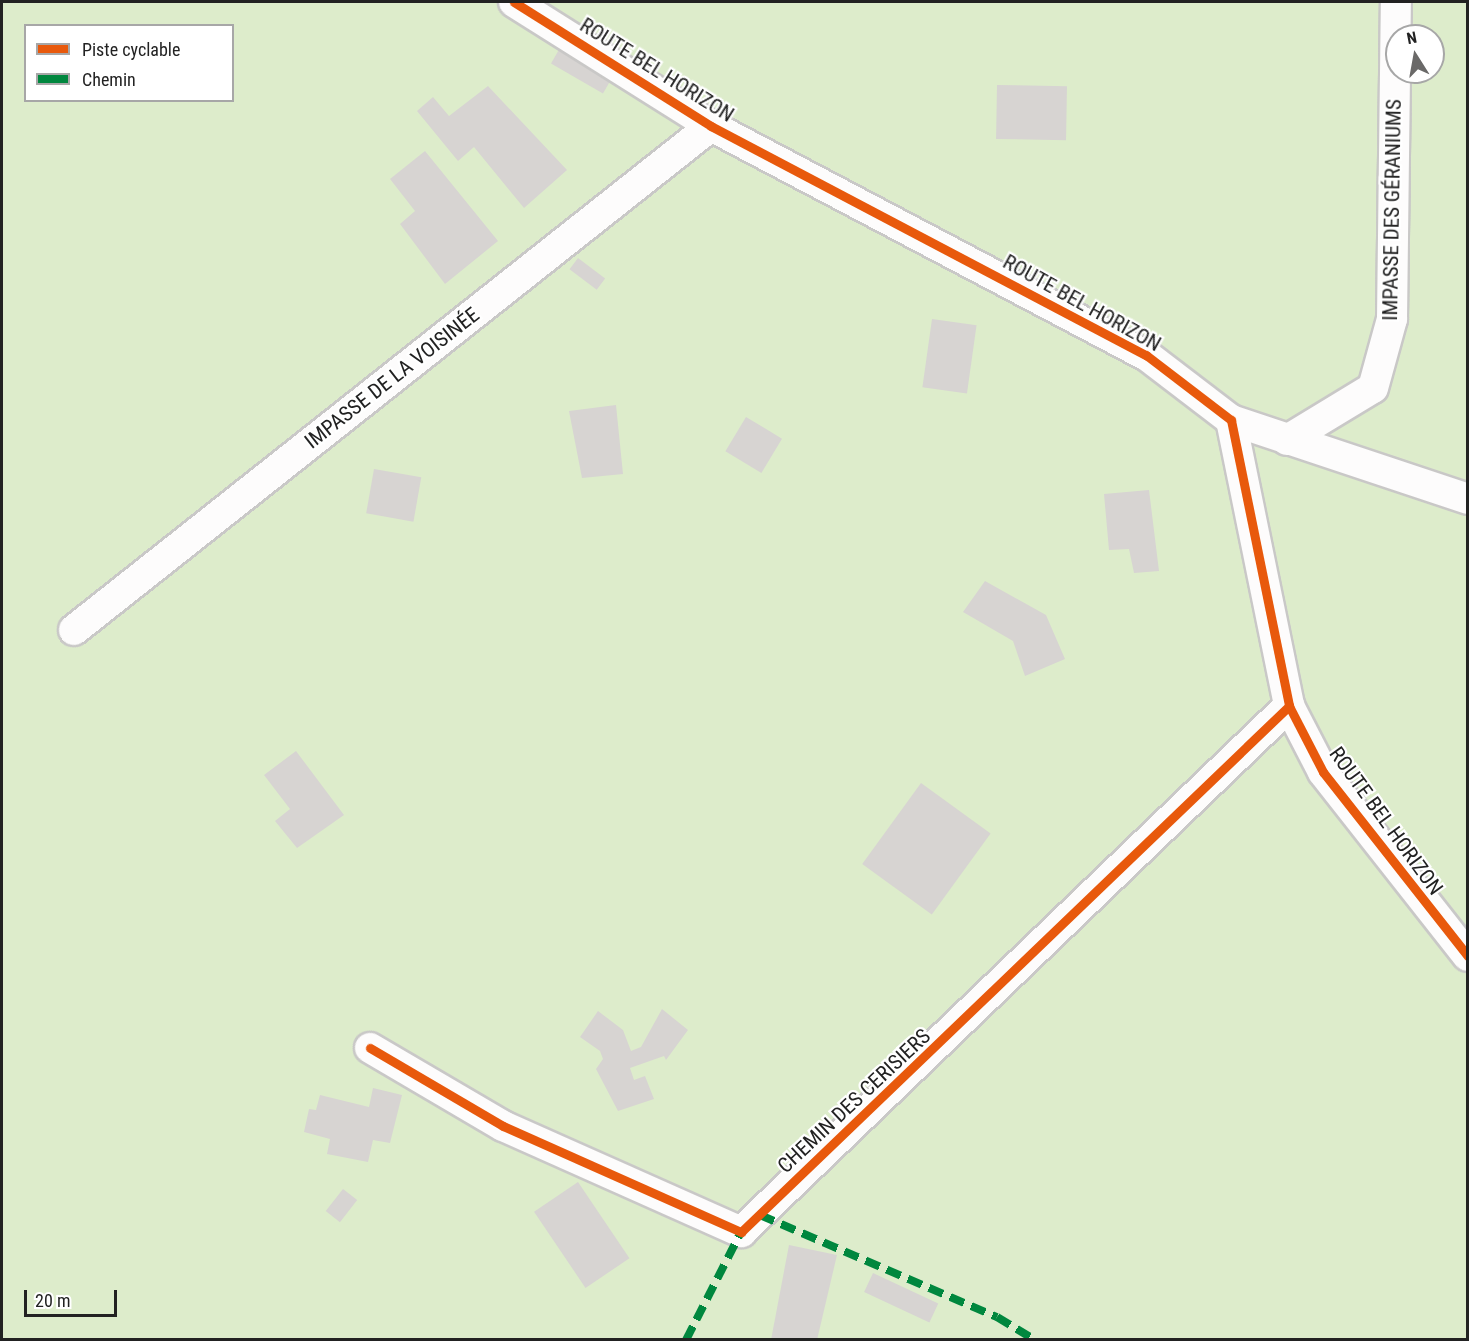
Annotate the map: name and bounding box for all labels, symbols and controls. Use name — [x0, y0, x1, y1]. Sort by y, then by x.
street label: ROUTE BEL HORIZON — [575, 12, 739, 128]
legend — [24, 24, 234, 102]
north arrow — [1385, 24, 1445, 84]
text: N — [1405, 28, 1418, 48]
text: Piste cyclable — [82, 39, 180, 60]
text: Chemin — [82, 69, 136, 90]
street label: IMPASSE DES GÉRANIUMS — [1377, 99, 1407, 321]
street label: ROUTE BEL HORIZON — [999, 249, 1165, 357]
street label: IMPASSE DE LA VOISINÉE — [300, 302, 484, 454]
street label: ROUTE BEL HORIZON — [1324, 742, 1448, 900]
street label: CHEMIN DES CERISIERS — [772, 1024, 936, 1178]
scale bar — [27, 1278, 120, 1316]
text: 20 m — [35, 1290, 70, 1311]

